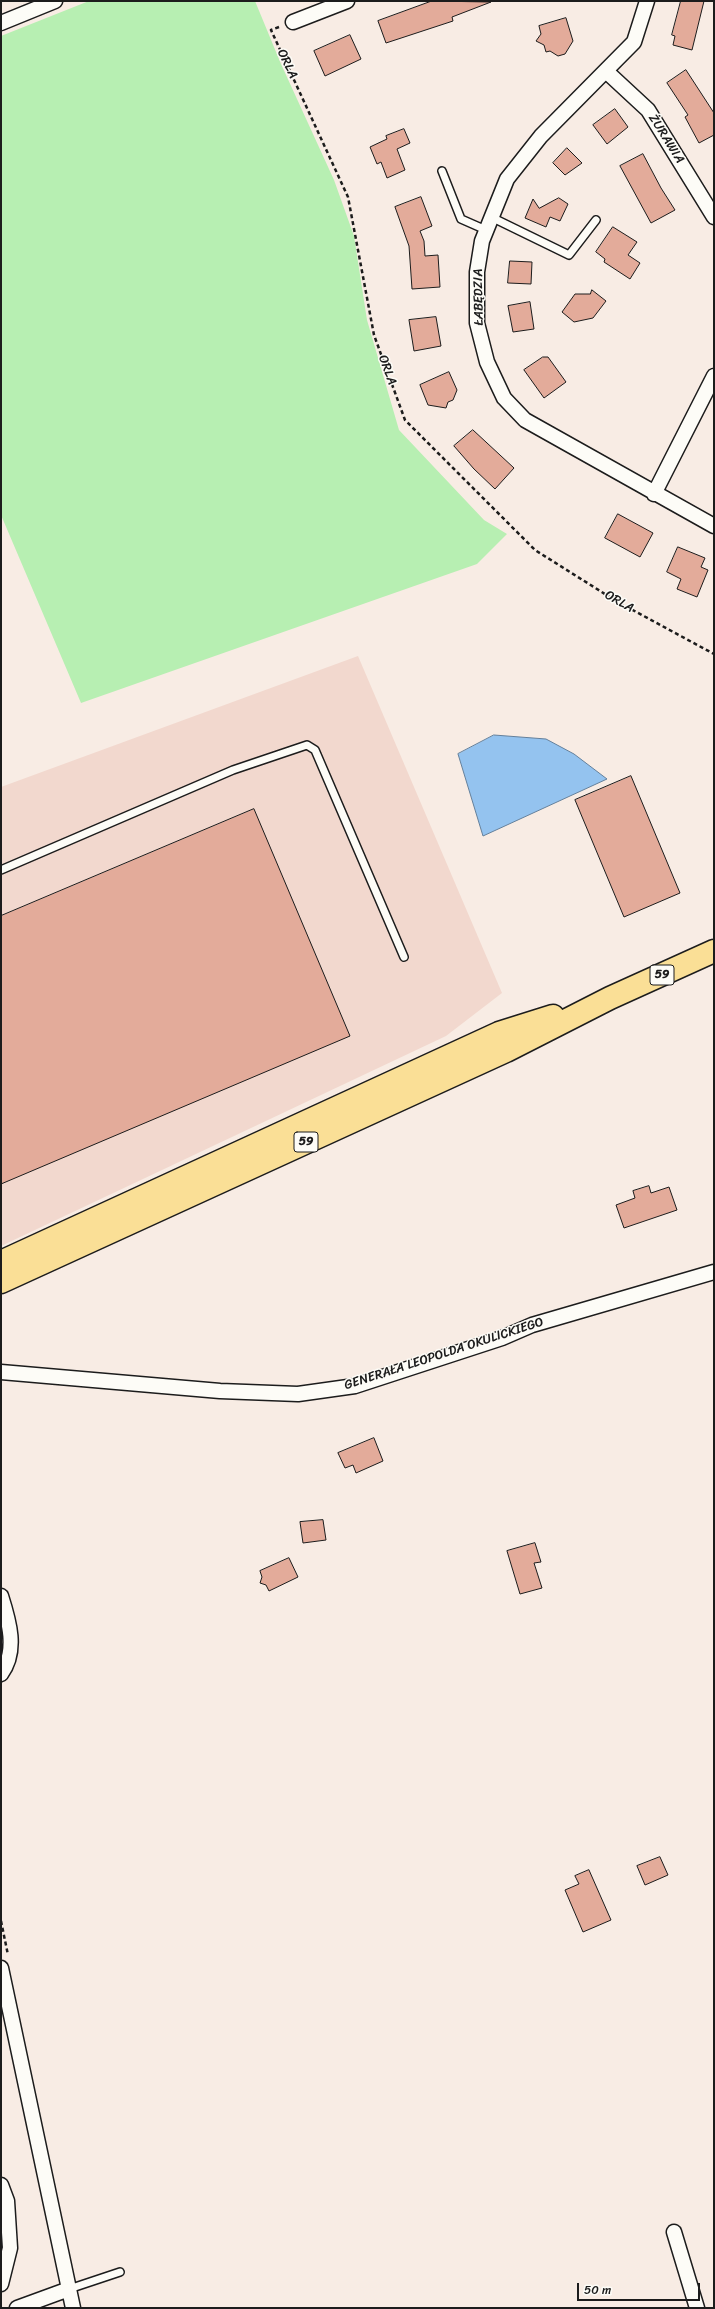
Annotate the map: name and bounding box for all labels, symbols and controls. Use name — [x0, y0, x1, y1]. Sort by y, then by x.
street label: ORLA — [273, 47, 301, 81]
street label: ŻURAWIA — [645, 111, 687, 167]
street label: ŁABĘDZIA — [471, 268, 487, 326]
street label: ORLA — [374, 353, 400, 387]
street label: ORLA — [602, 588, 636, 616]
road number: 59 — [650, 965, 674, 985]
road number: 59 — [294, 1132, 318, 1152]
street label: GENERAŁA LEOPOLDA OKULICKIEGO — [342, 1314, 546, 1394]
scale bar — [579, 2275, 702, 2301]
text: 50 m — [584, 2279, 611, 2301]

